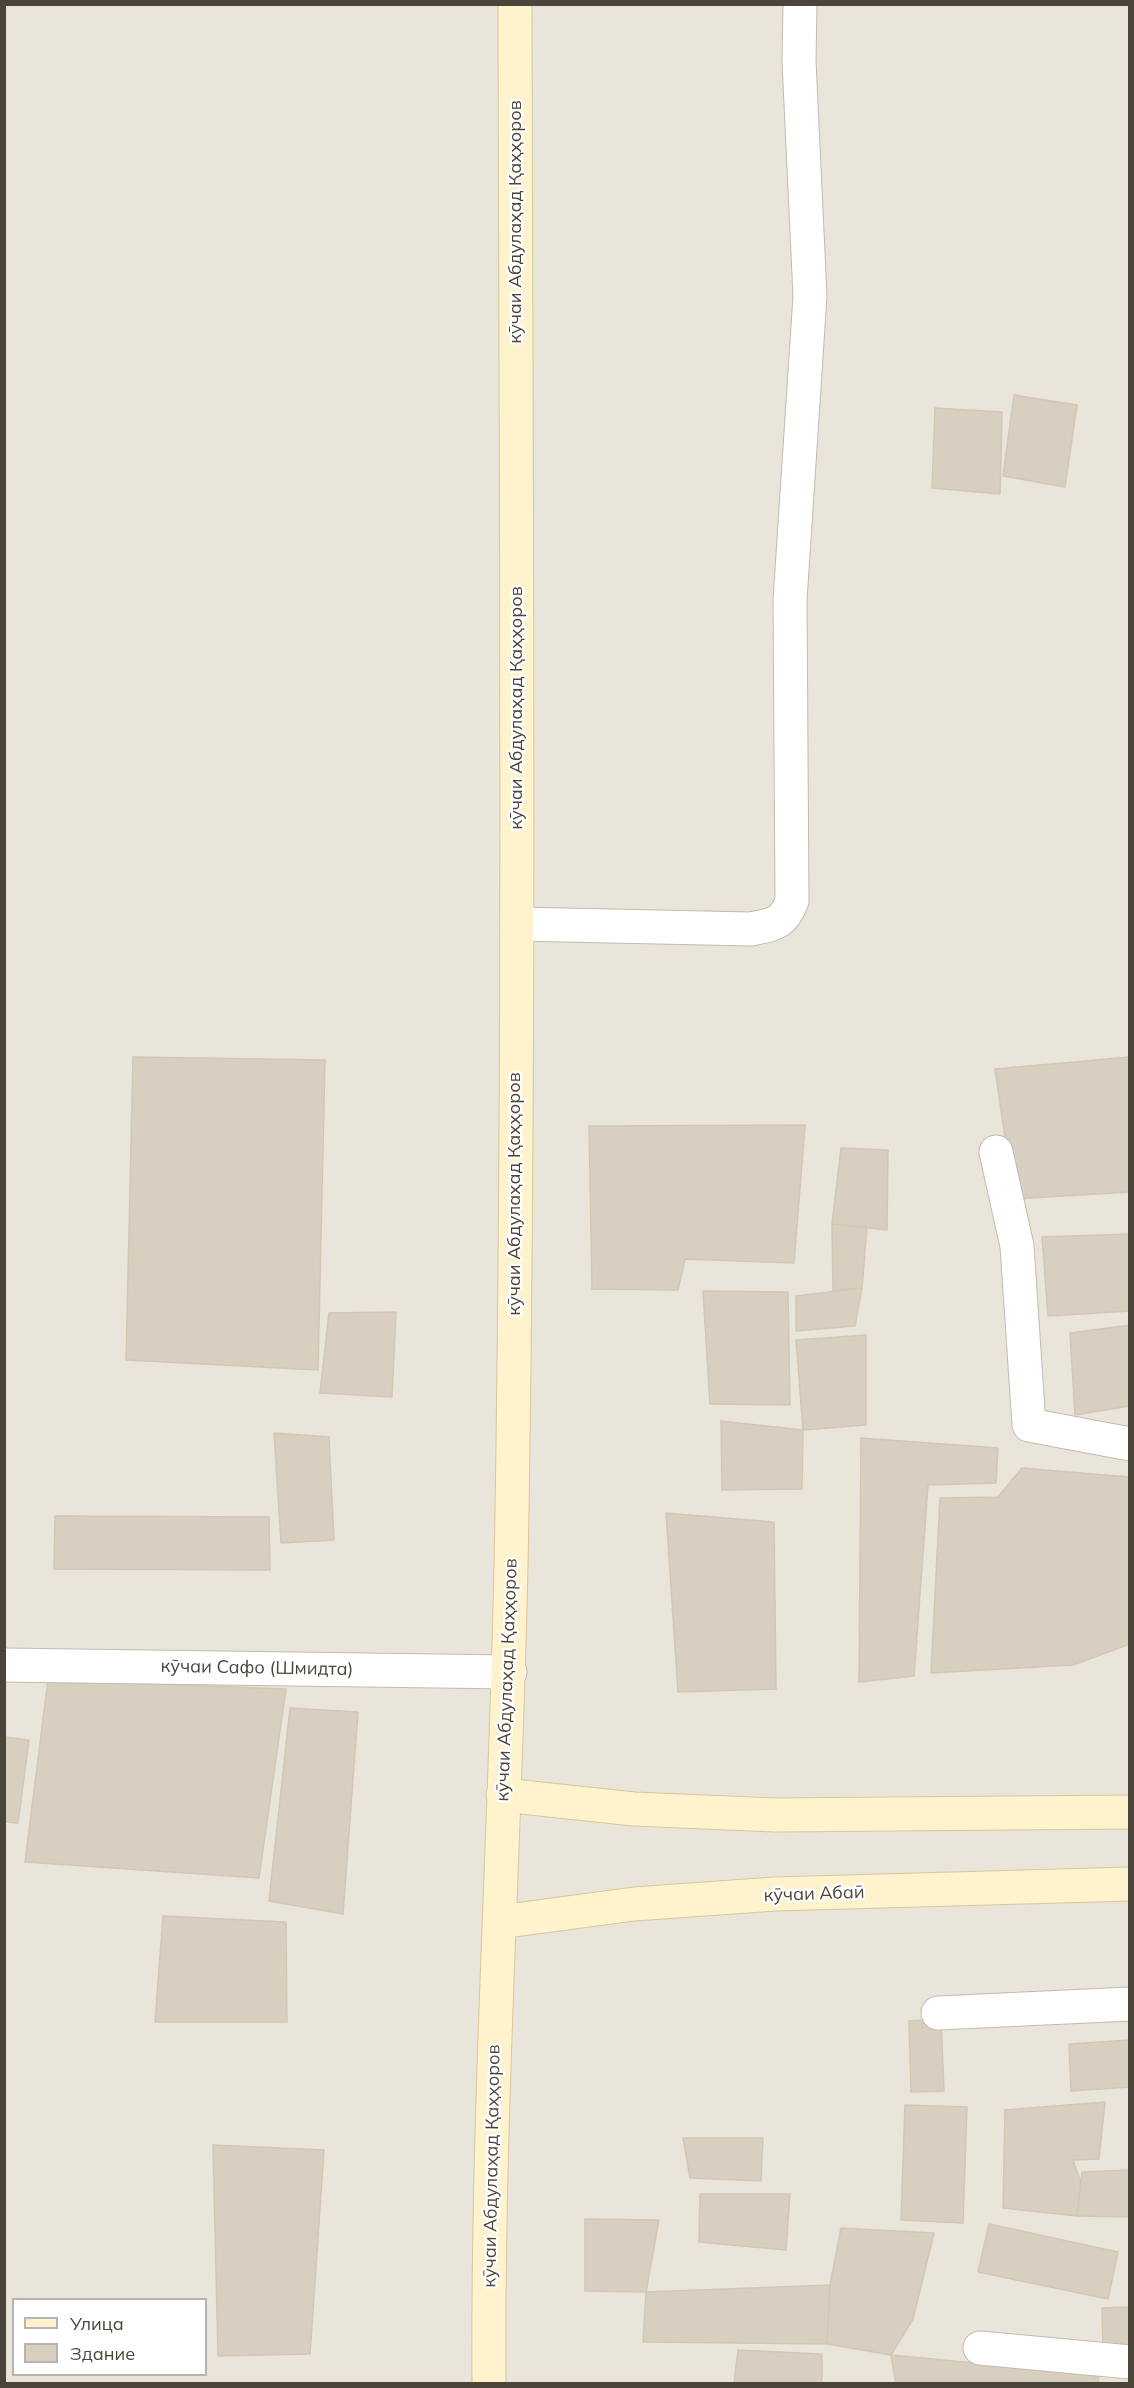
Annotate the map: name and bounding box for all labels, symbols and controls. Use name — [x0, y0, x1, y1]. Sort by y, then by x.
street label: кӯчаи Абдулаҳад Қаҳҳоров — [505, 100, 527, 344]
street label: кӯчаи Абдулаҳад Қаҳҳоров — [506, 586, 528, 830]
street label: кӯчаи Абдулаҳад Қаҳҳоров — [504, 1072, 526, 1316]
street label: кӯчаи Абдулаҳад Қаҳҳоров — [492, 1558, 522, 1802]
street label: кӯчаи Сафо (Шмидта) — [160, 1656, 354, 1680]
street label: кӯчаи Абаӣ — [763, 1881, 865, 1907]
street label: кӯчаи Абдулаҳад Қаҳҳоров — [479, 2044, 505, 2288]
legend — [12, 2298, 207, 2376]
text: Улица — [70, 2312, 124, 2335]
text: Здание — [70, 2342, 135, 2365]

